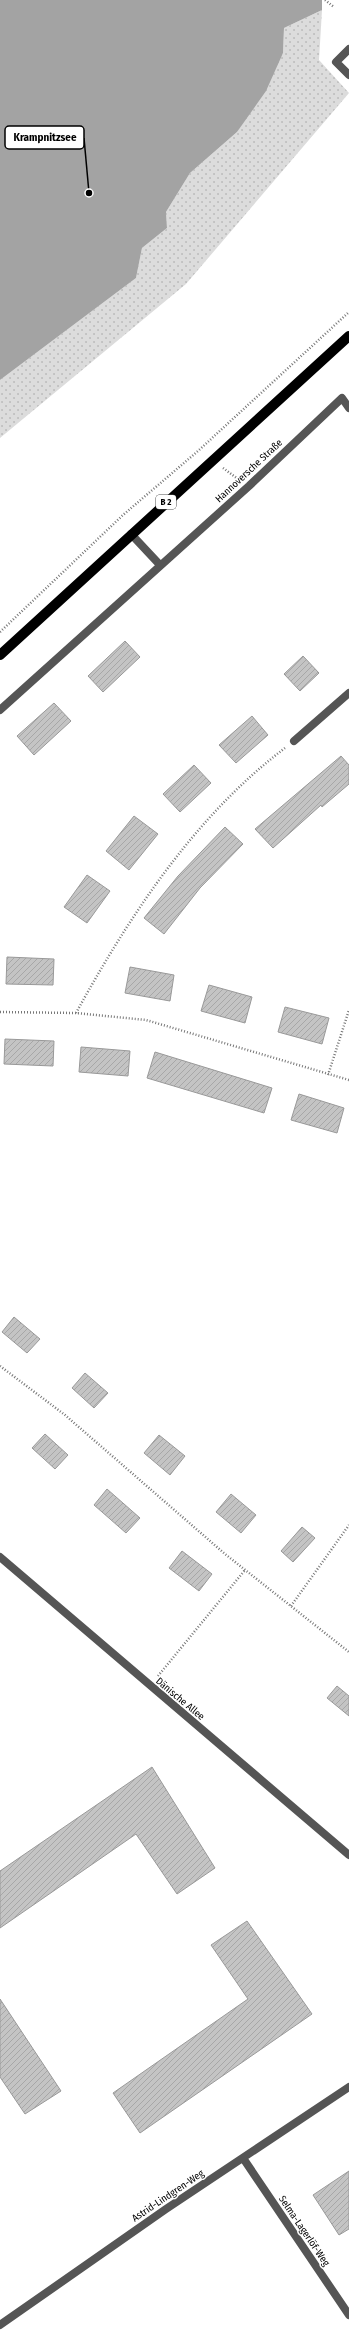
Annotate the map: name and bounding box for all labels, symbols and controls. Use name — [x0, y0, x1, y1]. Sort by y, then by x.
callout: Krampnitzsee — [5, 126, 84, 149]
text: Krampnitzsee — [14, 131, 77, 144]
street label: Hannoversche Straße — [213, 437, 285, 505]
road number: B 2 — [156, 495, 176, 509]
street label: Dänische Allee — [153, 1675, 207, 1723]
street label: Astrid-Lindgren-Weg — [130, 2167, 207, 2225]
street label: Selma-Lagerlöf-Weg — [276, 2194, 332, 2269]

